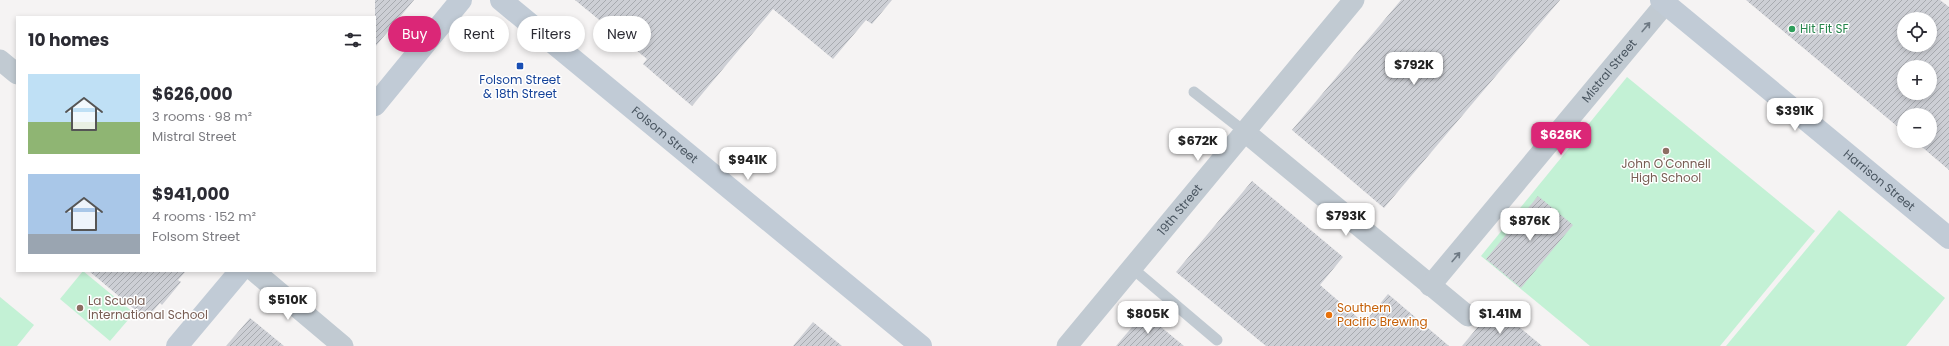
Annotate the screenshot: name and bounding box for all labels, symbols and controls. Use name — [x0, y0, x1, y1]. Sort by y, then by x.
map controls — [1897, 12, 1937, 148]
button: locate — [1897, 12, 1937, 52]
chip: Buy — [388, 16, 441, 52]
chip: Rent — [449, 16, 509, 52]
chip: Filters — [517, 16, 585, 52]
chip: New — [593, 16, 651, 52]
place label: Hit Fit SF — [1800, 20, 1849, 37]
one-way arrow — [1641, 22, 1650, 32]
marker: Hit Fit SF — [1787, 24, 1797, 34]
text: 10 homes — [28, 28, 109, 52]
icon: filters — [342, 29, 364, 51]
street label: Mistral Street — [1577, 35, 1640, 106]
pin: $792K — [1386, 52, 1442, 86]
text: $792K — [1394, 55, 1434, 74]
button: + — [1897, 60, 1937, 100]
marker: Folsom Street & 18th Street — [515, 61, 525, 71]
place label: Folsom Street & 18th Street — [479, 71, 561, 102]
text: $626,000 — [152, 82, 233, 106]
icon: home — [60, 90, 108, 138]
pin: $391K — [1767, 98, 1823, 132]
text: $391K — [1776, 101, 1814, 120]
street label: Folsom Street — [628, 102, 702, 167]
text: 3 rooms · 98 m² — [152, 107, 252, 126]
button: − — [1897, 108, 1937, 148]
pin: $626K — [1533, 122, 1589, 156]
text: $626K — [1540, 125, 1582, 144]
text: Mistral Street — [152, 127, 236, 146]
pin: $672K — [1170, 128, 1226, 162]
text: $672K — [1178, 131, 1218, 150]
street label: Harrison Street — [1840, 145, 1919, 215]
marker: John O'Connell High School — [1661, 146, 1671, 156]
pin: $941K — [720, 147, 776, 181]
text: $941K — [728, 150, 768, 169]
place label: John O'Connell High School — [1621, 155, 1711, 186]
street label: 19th Street — [1153, 180, 1206, 239]
text: $941,000 — [152, 182, 230, 206]
icon: home — [60, 190, 108, 238]
pin: $793K — [1318, 203, 1374, 237]
text: $793K — [1326, 206, 1366, 225]
text: 4 rooms · 152 m² — [152, 207, 256, 226]
pin: $876K — [1502, 208, 1558, 242]
text: $876K — [1509, 211, 1551, 230]
text: Folsom Street — [152, 227, 240, 246]
one-way arrow — [1451, 251, 1460, 262]
pin: $510K — [260, 287, 316, 321]
text: $510K — [268, 290, 308, 309]
place label: La Scuola International School — [88, 292, 208, 323]
place label: Southern Pacific Brewing — [1337, 299, 1428, 330]
pin: $805K — [1120, 301, 1176, 335]
pin: $1.41M — [1467, 301, 1533, 335]
marker: La Scuola International School — [75, 303, 85, 313]
text: $805K — [1127, 304, 1169, 323]
text: $1.41M — [1479, 304, 1521, 323]
marker: Southern Pacific Brewing — [1324, 310, 1334, 320]

